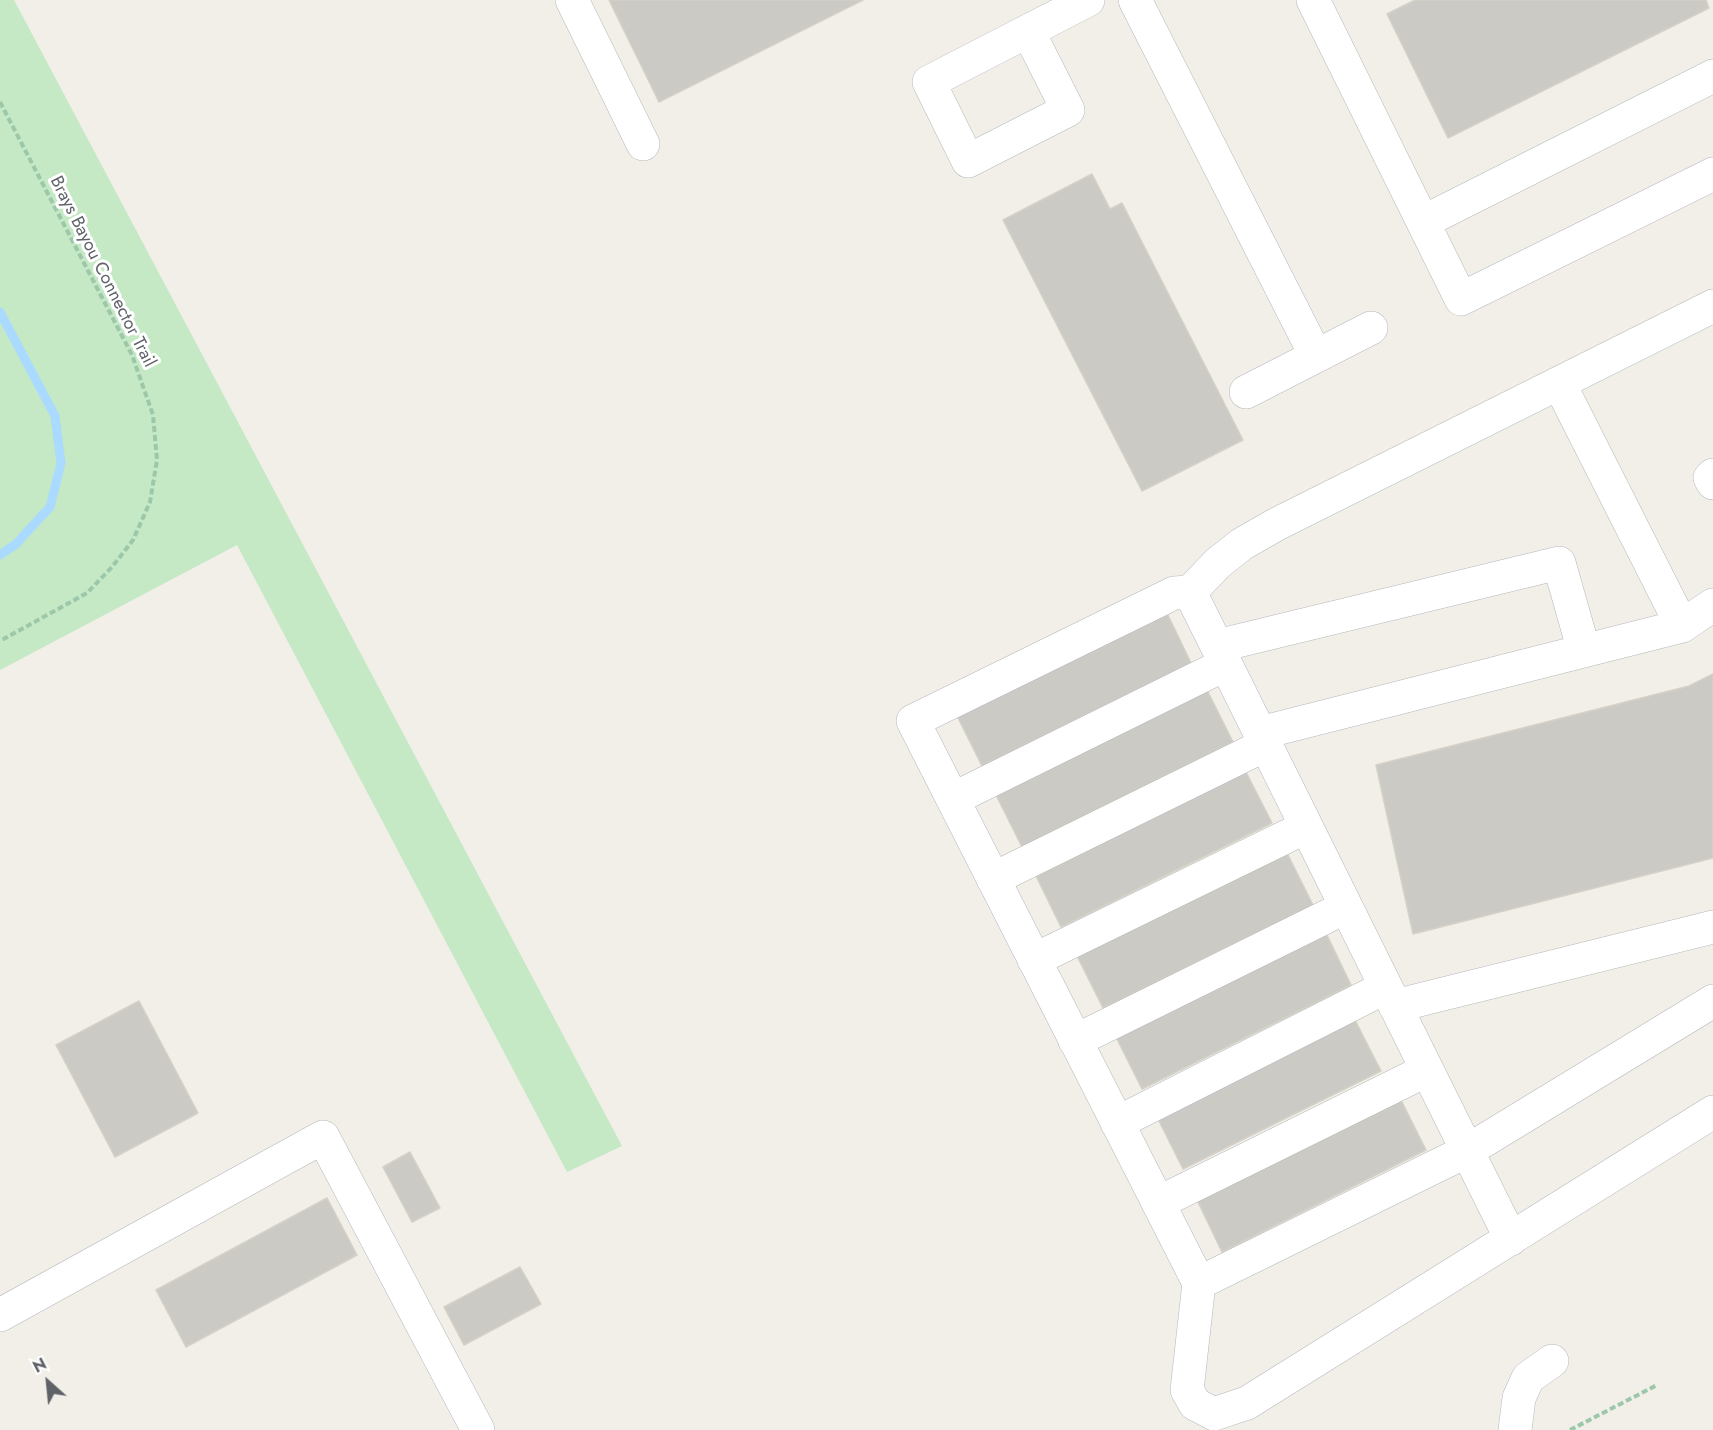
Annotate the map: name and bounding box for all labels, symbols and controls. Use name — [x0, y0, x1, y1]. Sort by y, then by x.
street label: Brays Bayou Connector Trail — [44, 173, 160, 371]
north arrow — [18, 1352, 78, 1412]
text: N — [29, 1352, 50, 1379]

